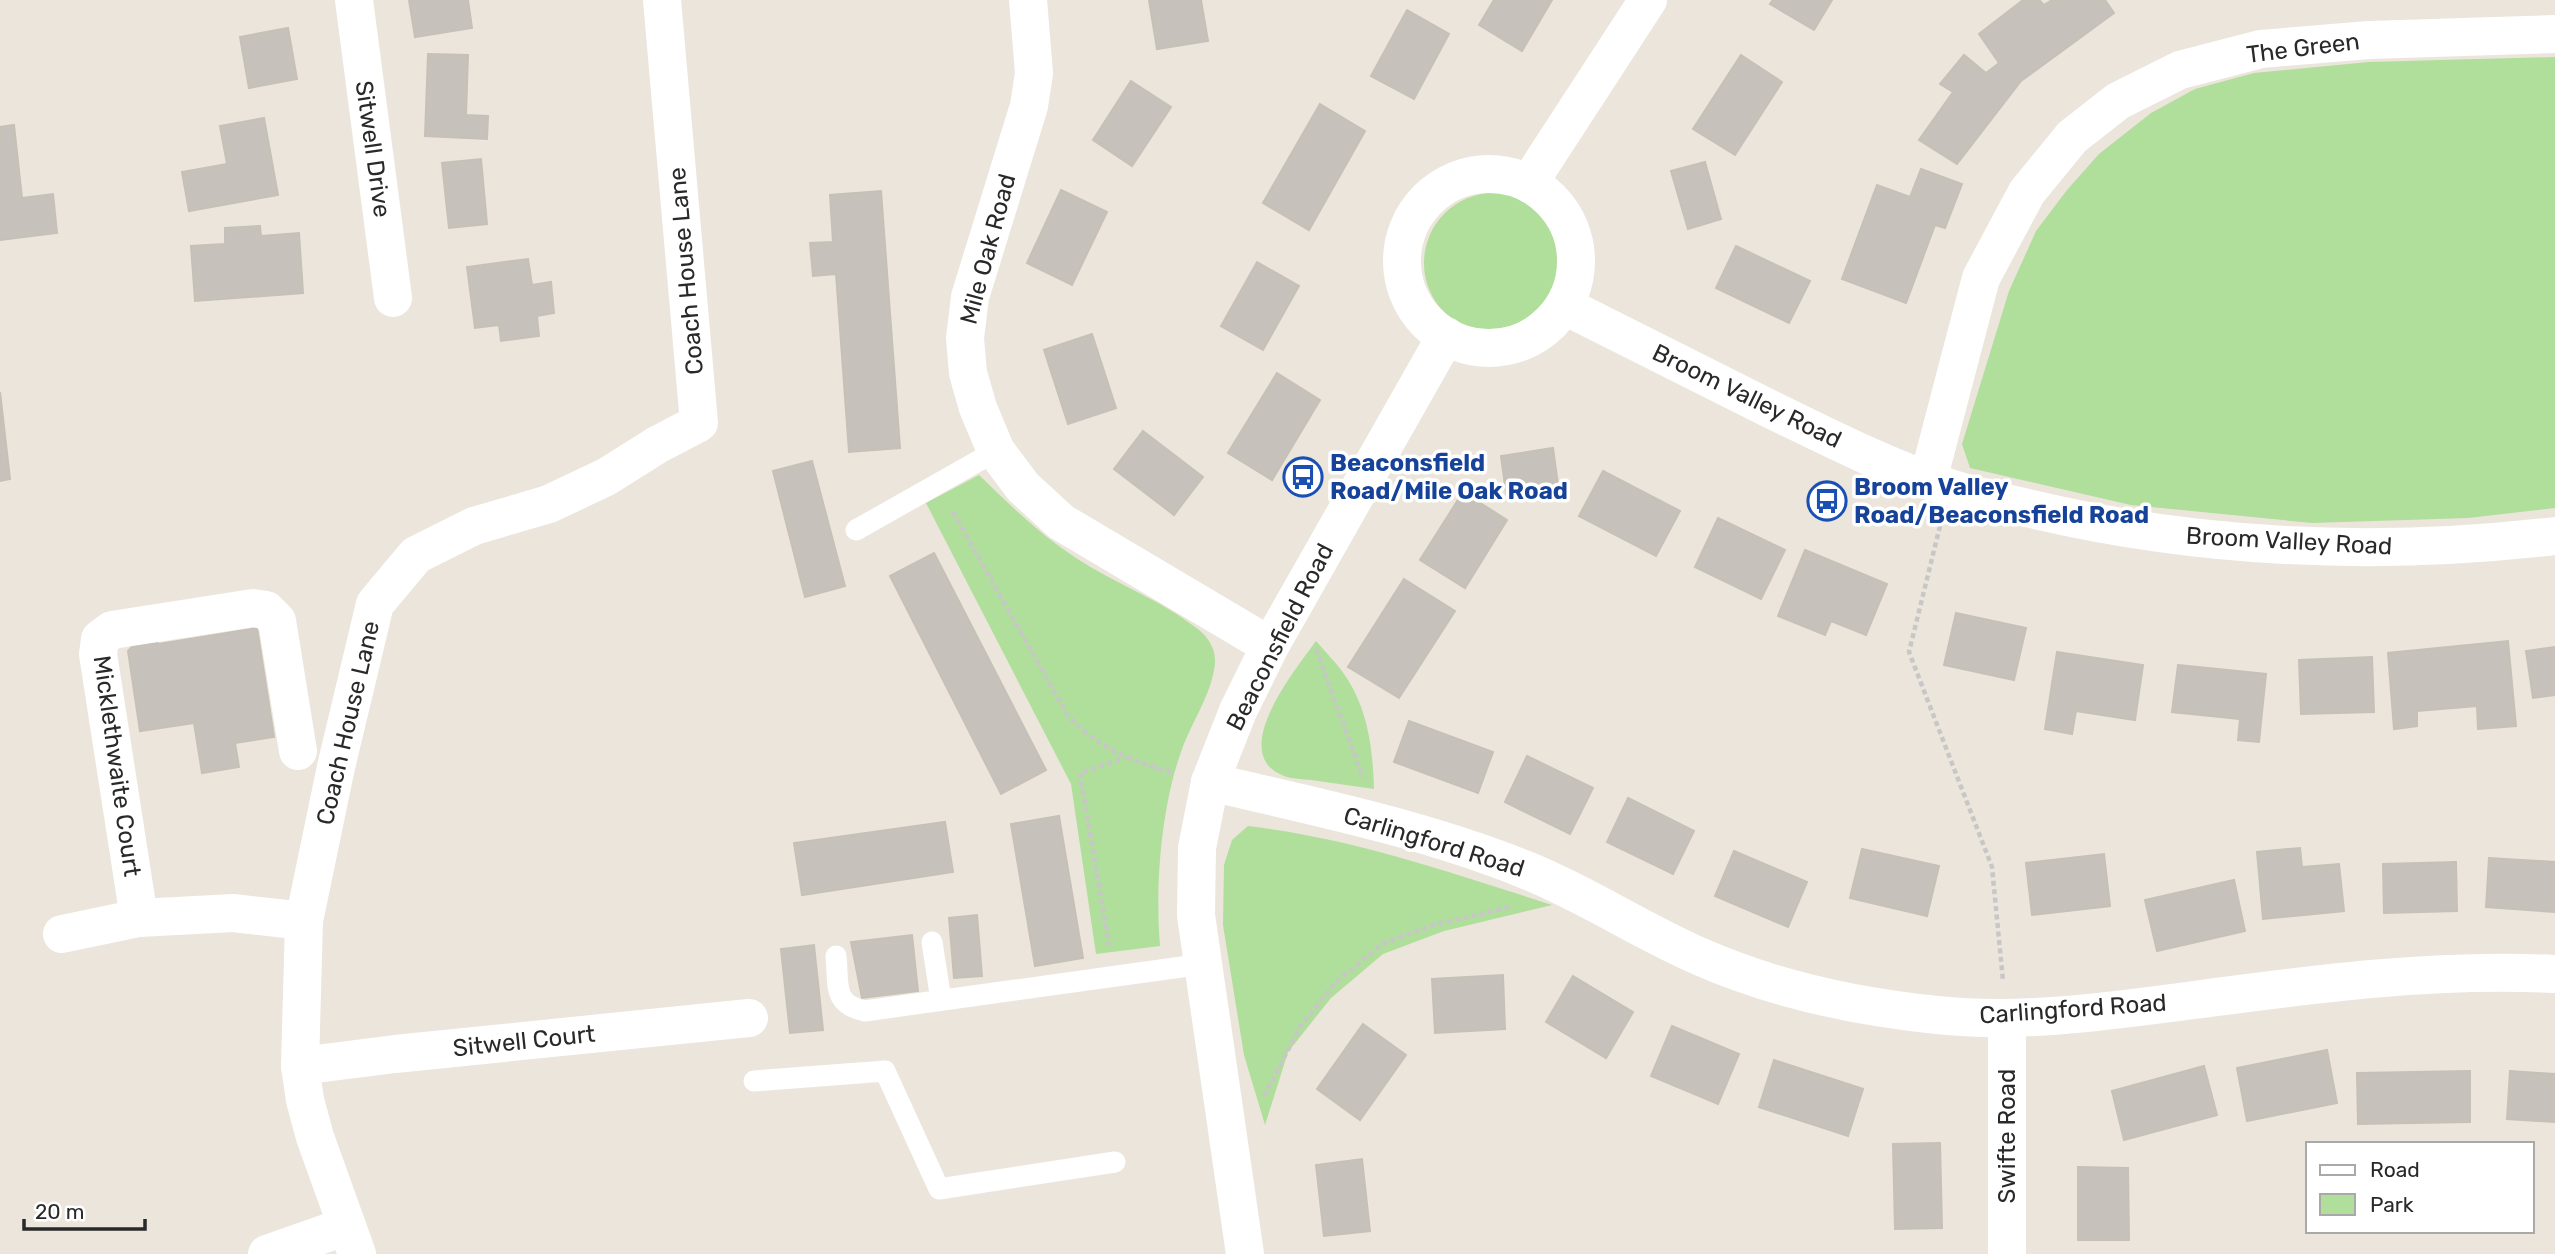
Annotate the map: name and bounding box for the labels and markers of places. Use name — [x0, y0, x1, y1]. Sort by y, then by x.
place label: Beaconsfield Road/Mile Oak Road — [1330, 449, 1568, 505]
bus stop icon: Beaconsfield Road/Mile Oak Road — [1282, 456, 1324, 498]
place label: Broom Valley Road/Beaconsfield Road — [1854, 473, 2149, 529]
bus stop icon: Broom Valley Road/Beaconsfield Road — [1806, 480, 1848, 522]

